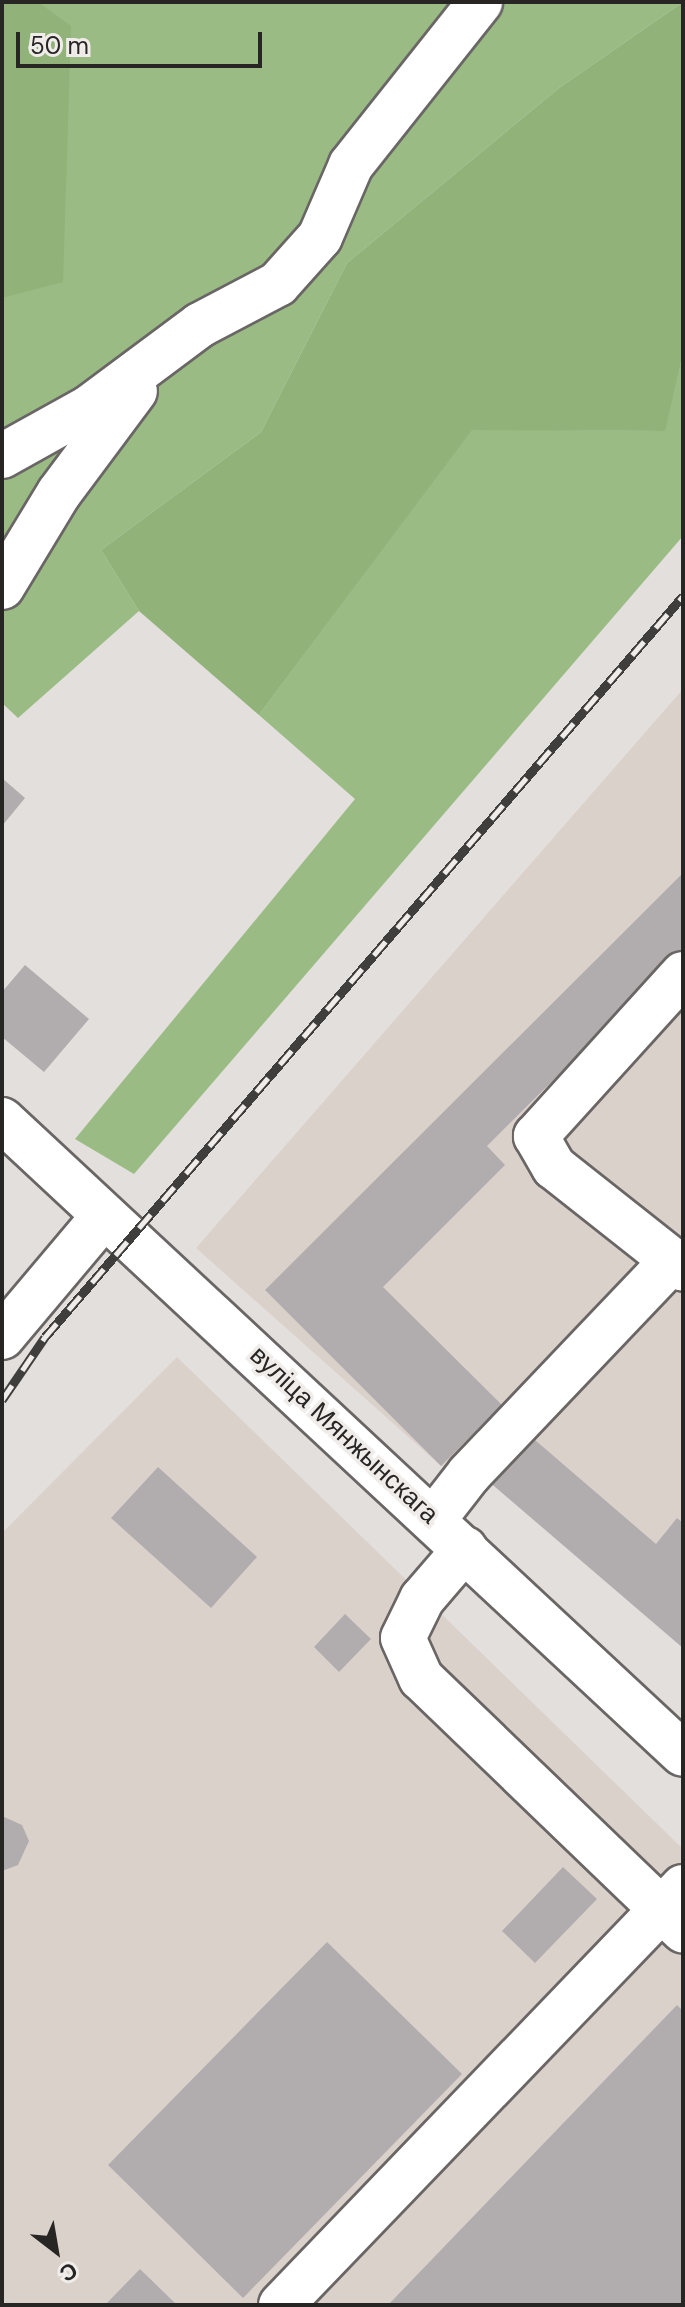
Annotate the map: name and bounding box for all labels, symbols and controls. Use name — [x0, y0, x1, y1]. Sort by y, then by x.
scale bar — [20, 16, 266, 66]
text: 50 m — [30, 30, 89, 61]
street label: вуліца Мянжынскага — [243, 1340, 445, 1530]
north arrow — [16, 2211, 96, 2291]
text: С — [54, 2255, 83, 2289]

